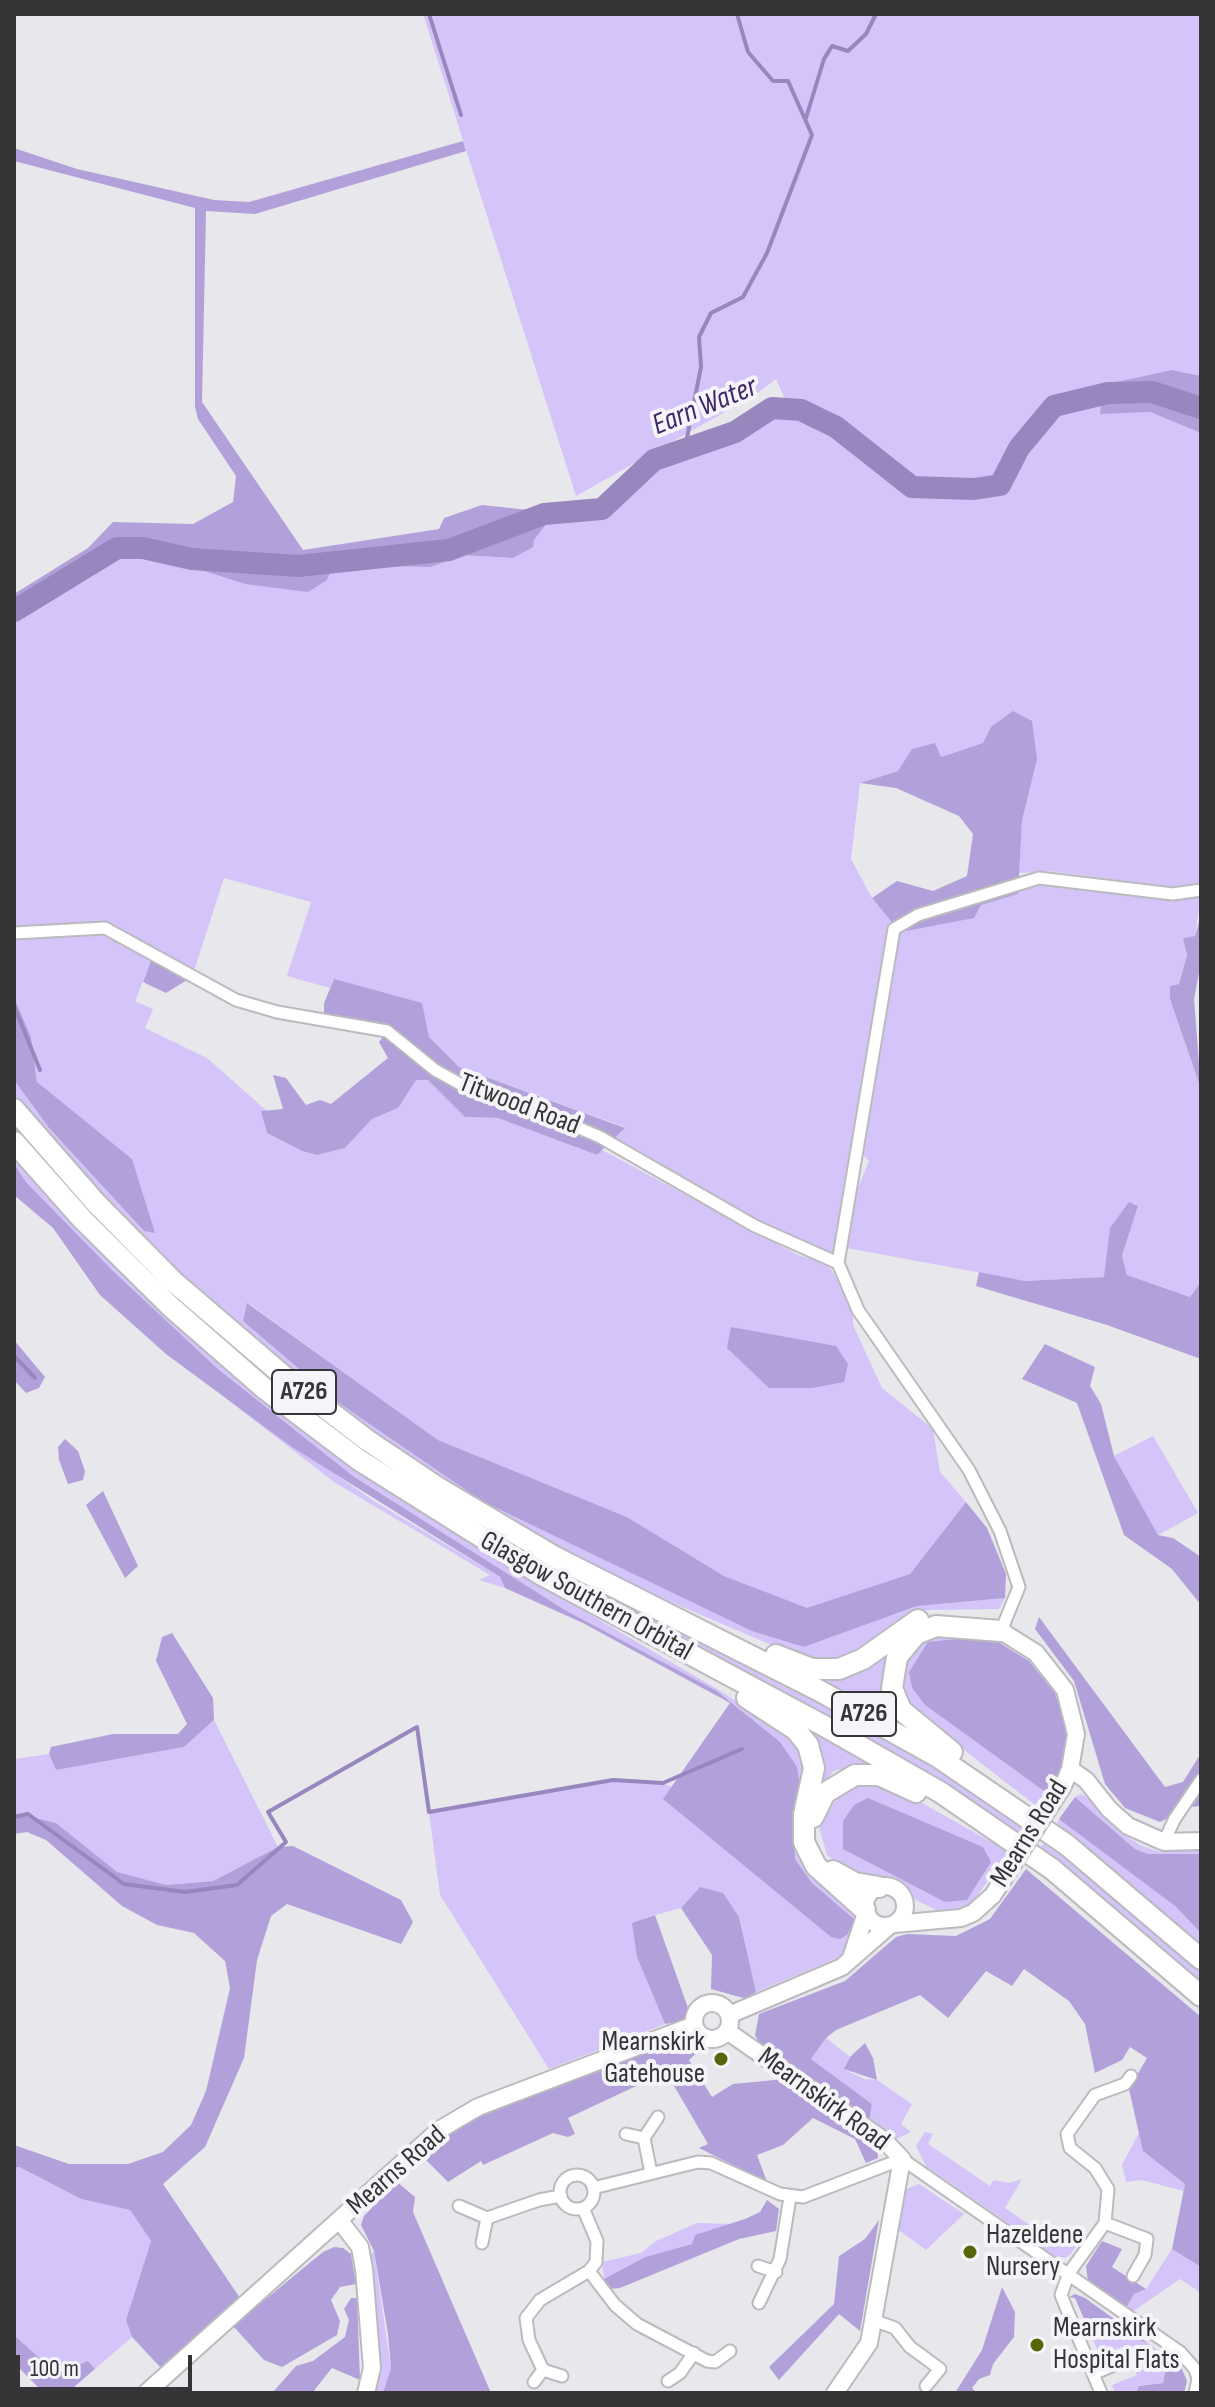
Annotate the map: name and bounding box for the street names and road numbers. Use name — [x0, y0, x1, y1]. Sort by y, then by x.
street label: Titwood Road — [454, 1067, 584, 1143]
road number: A726 — [272, 1370, 336, 1414]
street label: Glasgow Southern Orbital — [474, 1525, 698, 1669]
road number: A726 — [832, 1692, 896, 1736]
street label: Mearns Road — [984, 1774, 1076, 1894]
street label: Mearnskirk Road — [751, 2041, 895, 2159]
street label: Mearns Road — [341, 2119, 453, 2223]

